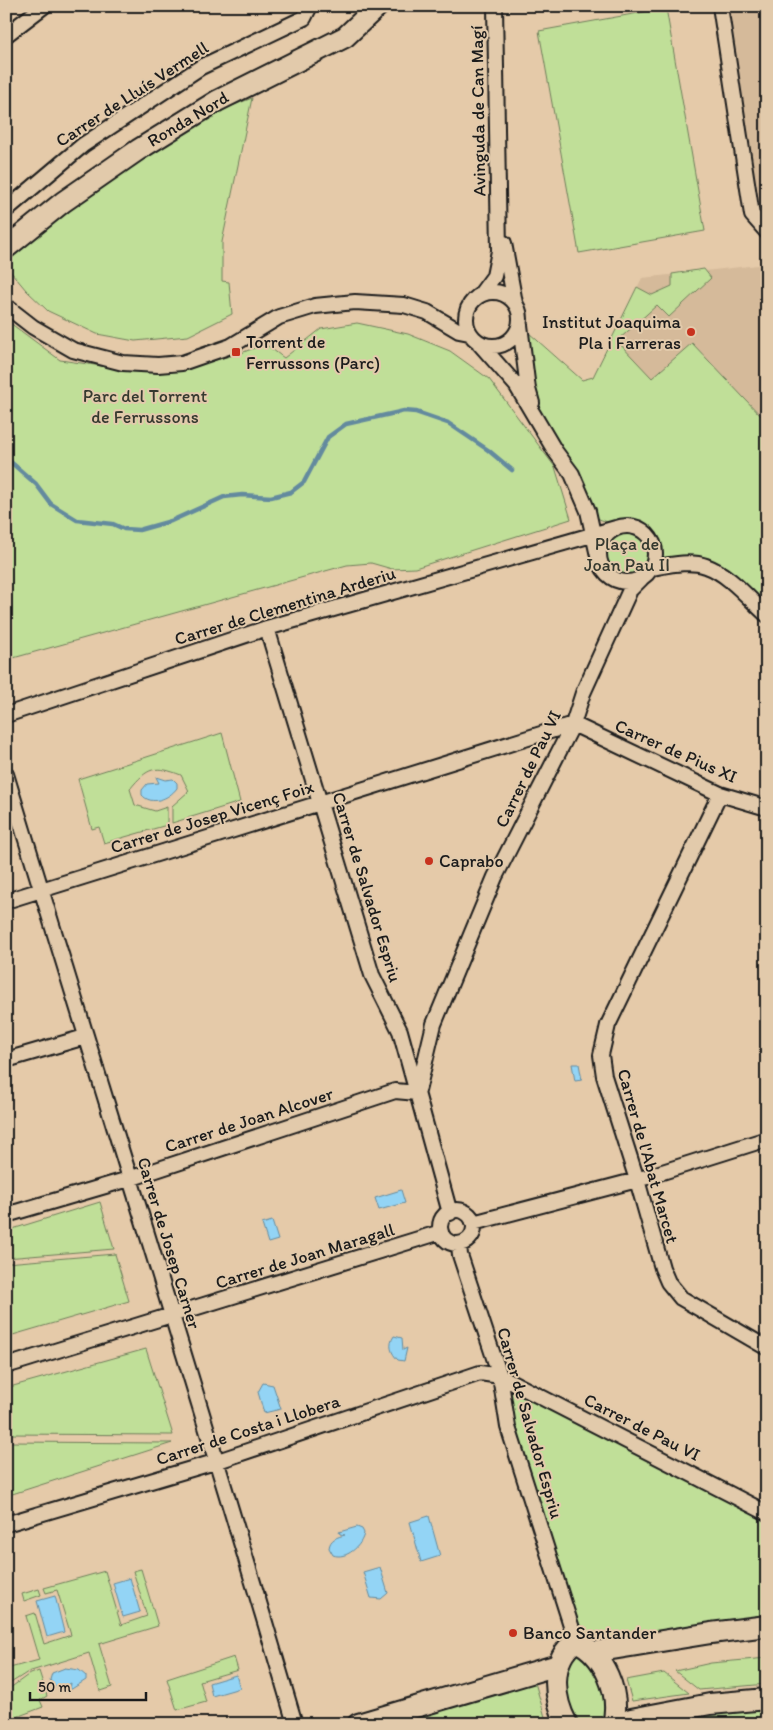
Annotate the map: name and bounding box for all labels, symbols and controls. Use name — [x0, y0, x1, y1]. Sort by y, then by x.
street label: Avinguda de Can Magí — [466, 25, 490, 197]
street label: Carrer de Lluís Vermell — [51, 36, 213, 152]
street label: Ronda Nord — [143, 86, 233, 152]
place label: Institut Joaquima Pla i Farreras — [542, 311, 682, 354]
marker: Institut Joaquima Pla i Farreras — [685, 326, 697, 338]
place label: Torrent de Ferrussons (Parc) — [246, 331, 380, 374]
marker: Torrent de Ferrussons (Parc) — [230, 346, 242, 358]
park label: Parc del Torrent de Ferrussons — [83, 385, 208, 428]
park label: Plaça de Joan Pau II — [584, 533, 670, 576]
street label: Carrer de Clementina Arderiu — [172, 562, 398, 650]
street label: Carrer de Pau VI — [490, 707, 566, 831]
street label: Carrer de Pius XI — [611, 714, 741, 788]
street label: Carrer de Josep Vicenç Foix — [108, 776, 316, 858]
street label: Carrer de Salvador Espriu — [328, 789, 406, 985]
place label: Caprabo — [439, 850, 504, 872]
marker: Caprabo — [423, 855, 435, 867]
street label: Carrer de l'Abat Marcet — [613, 1066, 684, 1246]
street label: Carrer de Joan Alcover — [162, 1082, 337, 1158]
street label: Carrer de Josep Carner — [132, 1154, 206, 1332]
street label: Carrer de Joan Maragall — [213, 1218, 397, 1294]
street label: Carrer de Salvador Espriu — [492, 1325, 568, 1521]
street label: Carrer de Pau VI — [580, 1388, 704, 1466]
street label: Carrer de Costa i Llobera — [153, 1390, 343, 1470]
place label: Banco Santander — [523, 1622, 657, 1644]
marker: Banco Santander — [507, 1627, 519, 1639]
scale bar — [30, 1670, 146, 1702]
text: 50 m — [38, 1678, 71, 1696]

